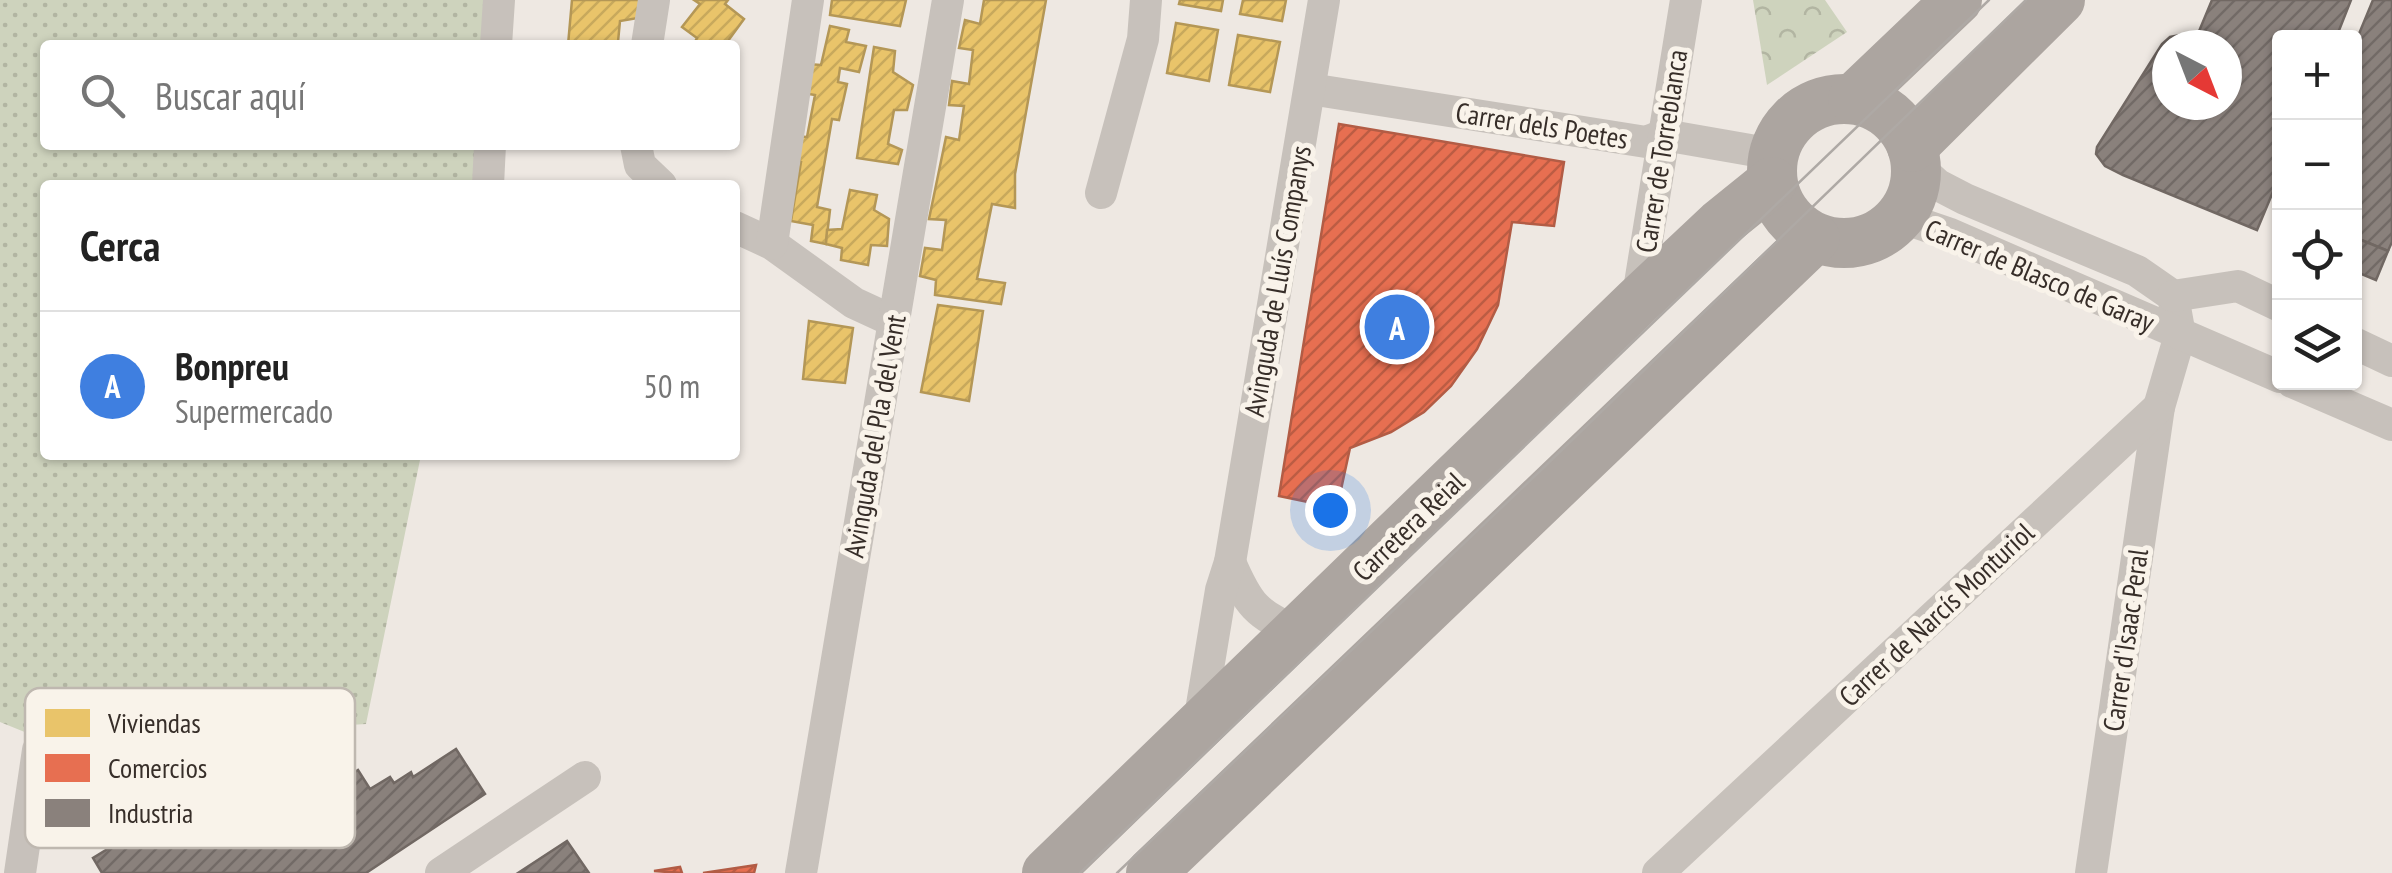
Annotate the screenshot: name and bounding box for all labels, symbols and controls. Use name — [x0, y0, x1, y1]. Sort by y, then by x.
north arrow — [2152, 30, 2242, 120]
map controls — [2272, 30, 2362, 390]
button: + — [2272, 30, 2362, 120]
search box — [40, 40, 740, 150]
street label: Carrer de Torreblanca — [1627, 47, 1695, 255]
icon: search — [75, 68, 130, 123]
text: Buscar aquí — [155, 71, 306, 120]
street label: Carrer dels Poetes — [1453, 93, 1631, 157]
button: − — [2272, 120, 2362, 210]
street label: Avinguda de Lluís Companys — [1235, 143, 1319, 419]
street label: Carrer de Blasco de Garay — [1920, 210, 2161, 340]
button: locate — [2272, 210, 2362, 300]
text: Cerca — [80, 218, 160, 273]
pin: A — [1364, 290, 1430, 364]
button: layers — [2272, 300, 2362, 390]
street label: Avinguda del Pla del Vent — [834, 311, 914, 560]
text: Bonpreu — [175, 341, 289, 390]
text: A — [104, 365, 121, 407]
text: 50 m — [644, 365, 700, 407]
text: Supermercado — [175, 390, 333, 432]
street label: Carretera Reial — [1344, 463, 1472, 589]
your location — [1305, 485, 1356, 536]
street label: Carrer de Narcís Monturiol — [1831, 514, 2042, 714]
street label: Carrer d'Isaac Peral — [2094, 546, 2156, 734]
legend — [25, 688, 355, 848]
text: Viviendas — [107, 704, 201, 741]
text: Comercios — [108, 749, 207, 786]
text: Industria — [108, 794, 193, 831]

